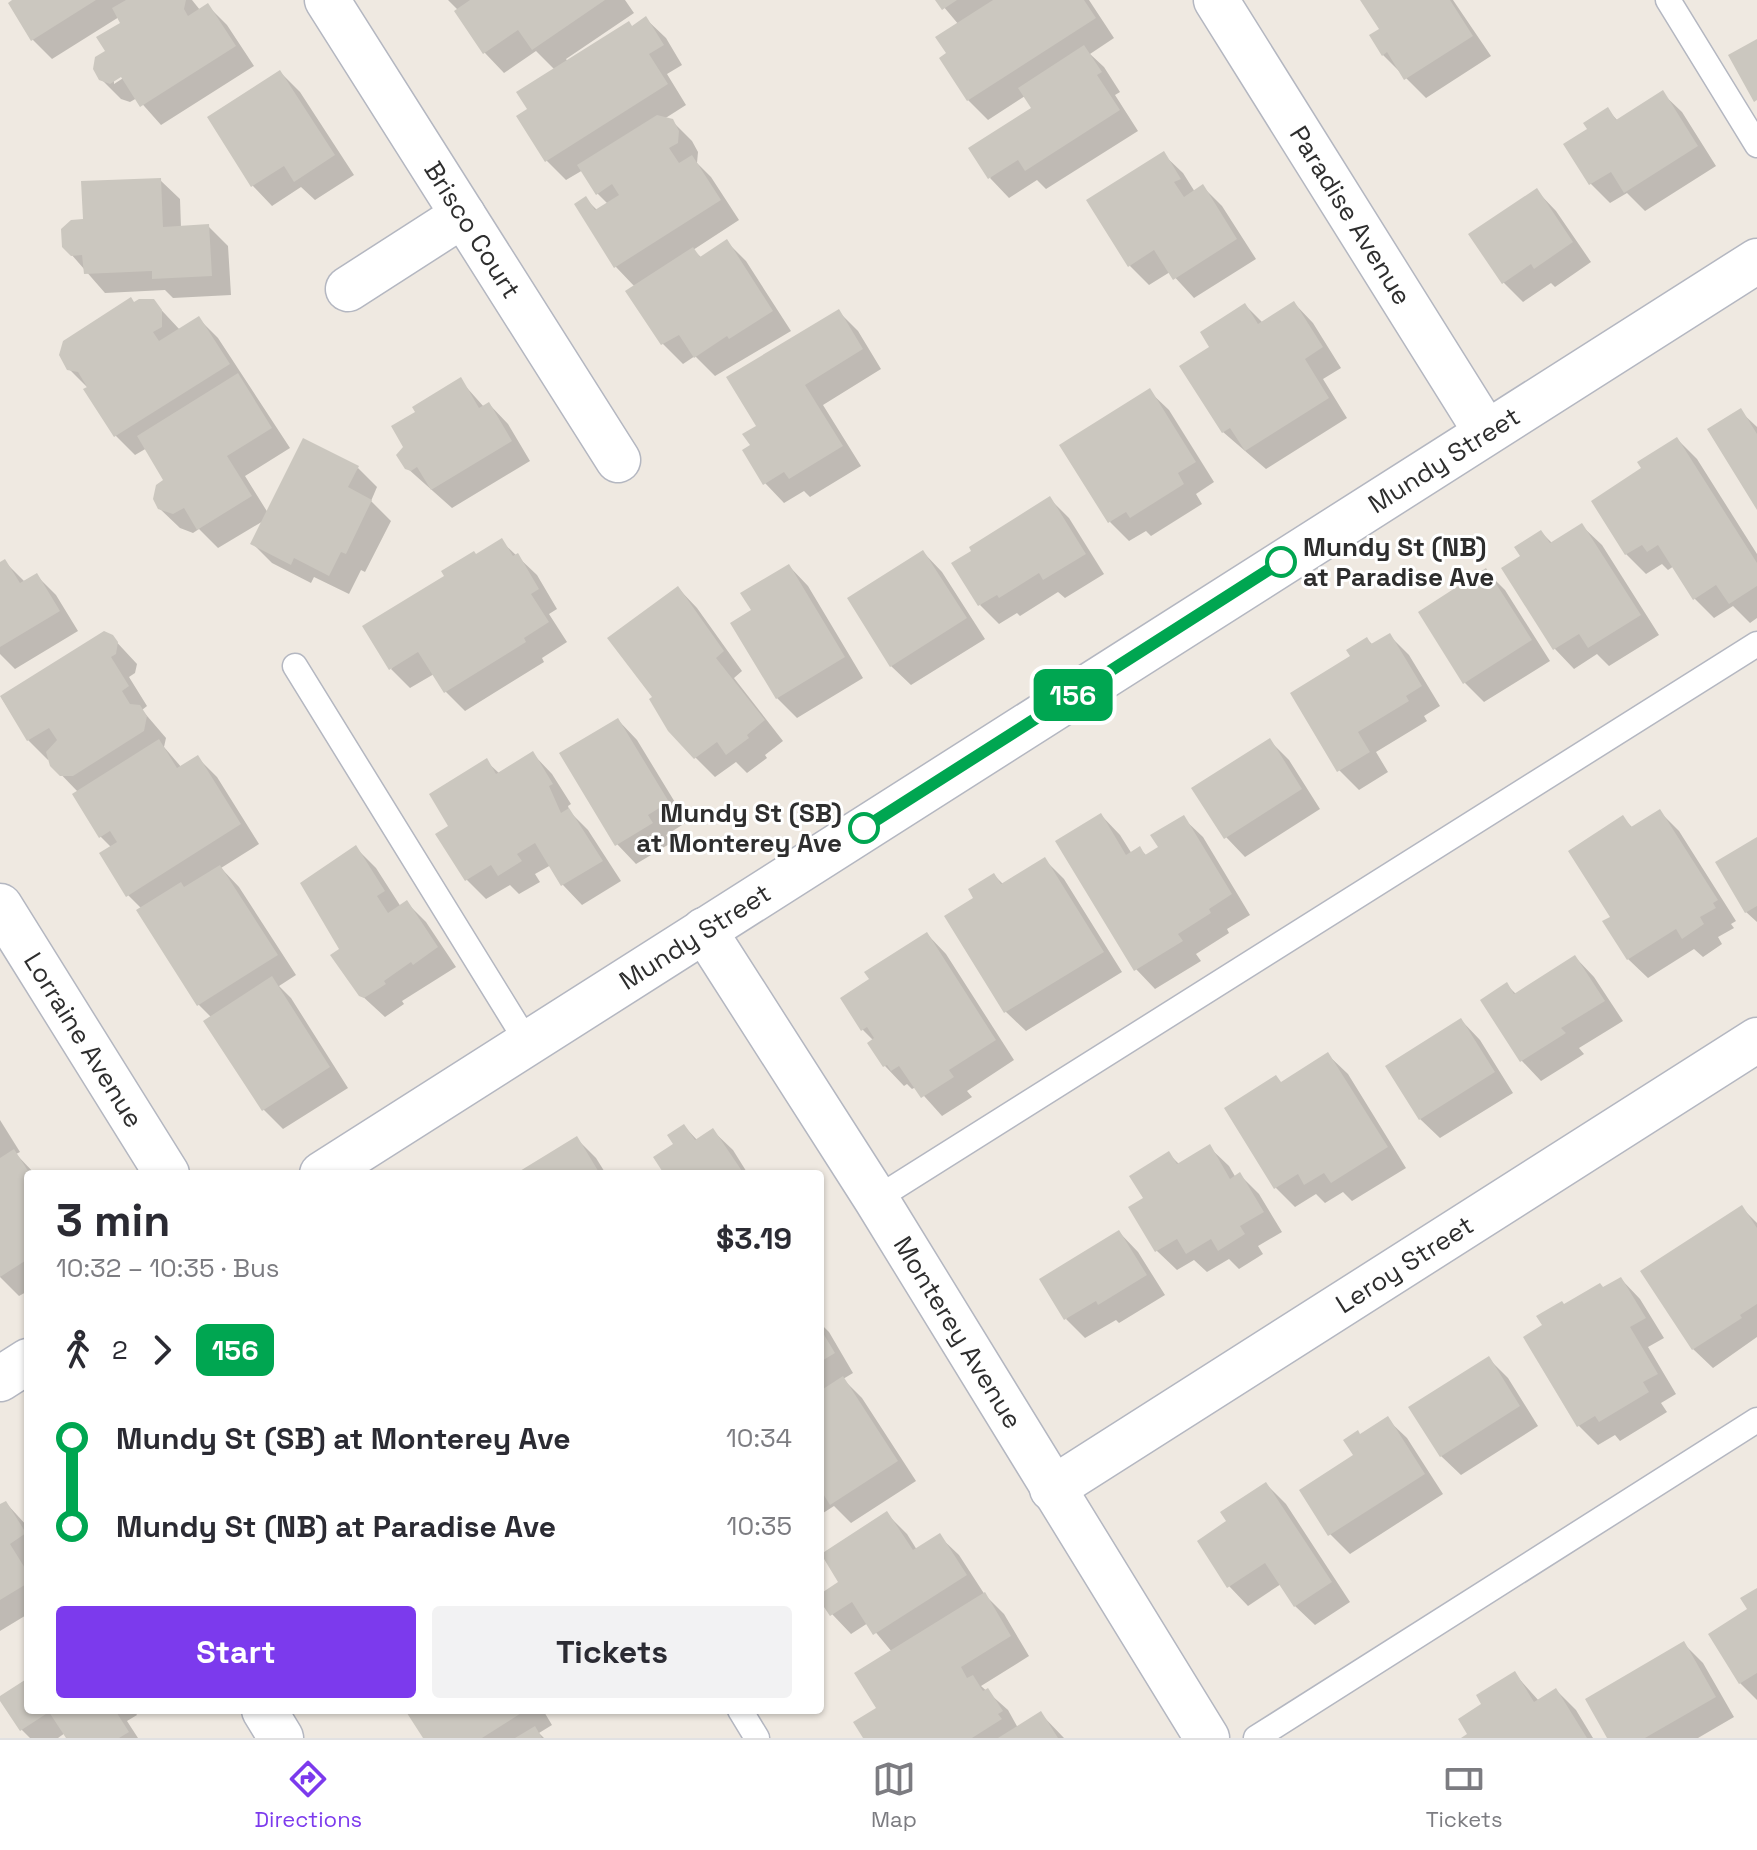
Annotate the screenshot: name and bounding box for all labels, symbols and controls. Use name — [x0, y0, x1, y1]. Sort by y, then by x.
street label: Paradise Avenue — [1282, 120, 1419, 311]
street label: Brisco Court — [416, 155, 528, 305]
street label: Mundy Street — [1362, 399, 1526, 521]
place label: Mundy St (NB) at Paradise Ave — [1303, 530, 1494, 594]
marker: Mundy St (NB) at Paradise Ave — [1266, 547, 1296, 577]
line badge: 156 — [1027, 669, 1119, 721]
text: 156 — [1050, 677, 1096, 713]
place label: Mundy St (SB) at Monterey Ave — [636, 796, 842, 860]
marker: Mundy St (SB) at Monterey Ave — [849, 813, 879, 843]
street label: Mundy Street — [613, 876, 777, 998]
street label: Lorraine Avenue — [16, 946, 151, 1134]
text: 3 min — [56, 1193, 170, 1249]
street label: Leroy Street — [1329, 1208, 1480, 1321]
text: $3.19 — [716, 1219, 792, 1258]
street label: Monterey Avenue — [886, 1230, 1030, 1435]
text: 10:32 – 10:35 · Bus — [56, 1251, 280, 1285]
icon: walk — [56, 1328, 100, 1372]
icon: forward — [140, 1328, 184, 1372]
text: 156 — [212, 1332, 258, 1368]
text: 2 — [112, 1333, 128, 1367]
text: Mundy St (SB) at Monterey Ave — [116, 1419, 571, 1458]
text: 10:34 — [726, 1421, 792, 1455]
text: Mundy St (NB) at Paradise Ave — [116, 1507, 556, 1546]
text: 10:35 — [727, 1509, 792, 1543]
button: Start — [56, 1606, 416, 1698]
button: Tickets — [432, 1606, 792, 1698]
tab: Directions — [254, 1757, 362, 1833]
tab: Map — [871, 1757, 917, 1833]
tab: Tickets — [1426, 1757, 1503, 1833]

